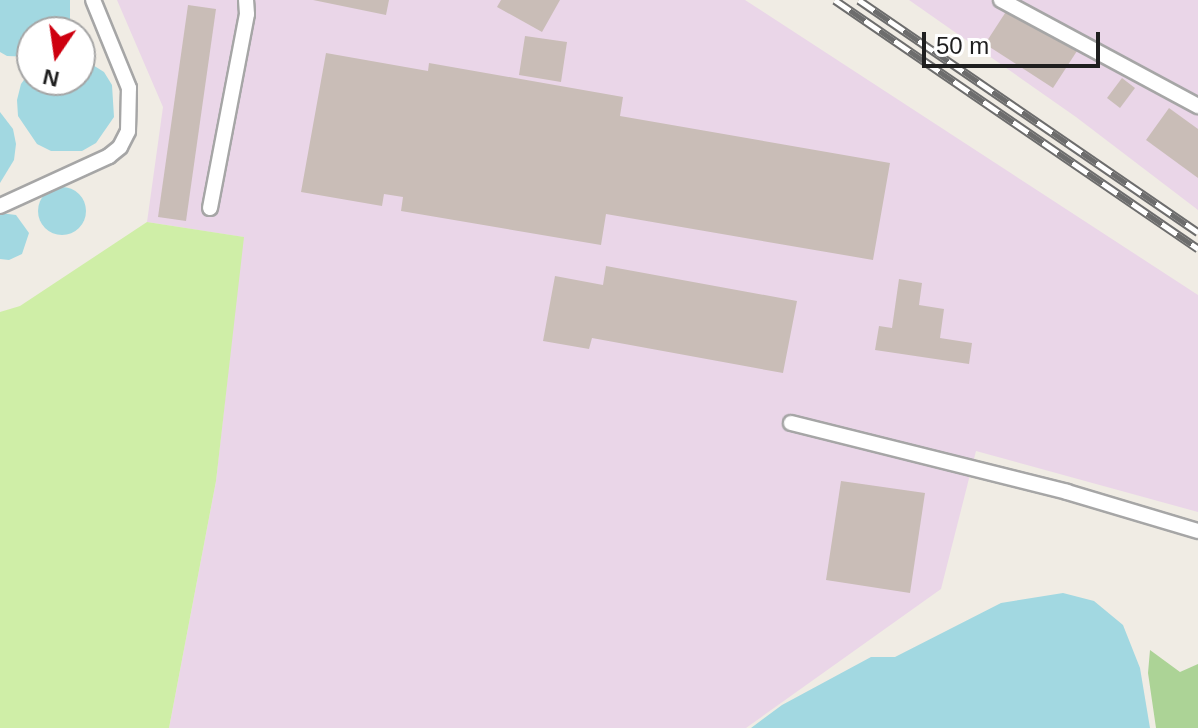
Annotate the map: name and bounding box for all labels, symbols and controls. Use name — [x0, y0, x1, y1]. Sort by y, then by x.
north arrow — [16, 16, 96, 96]
scale bar — [926, 16, 1104, 66]
text: 50 m — [936, 32, 989, 59]
text: N — [40, 64, 61, 92]

